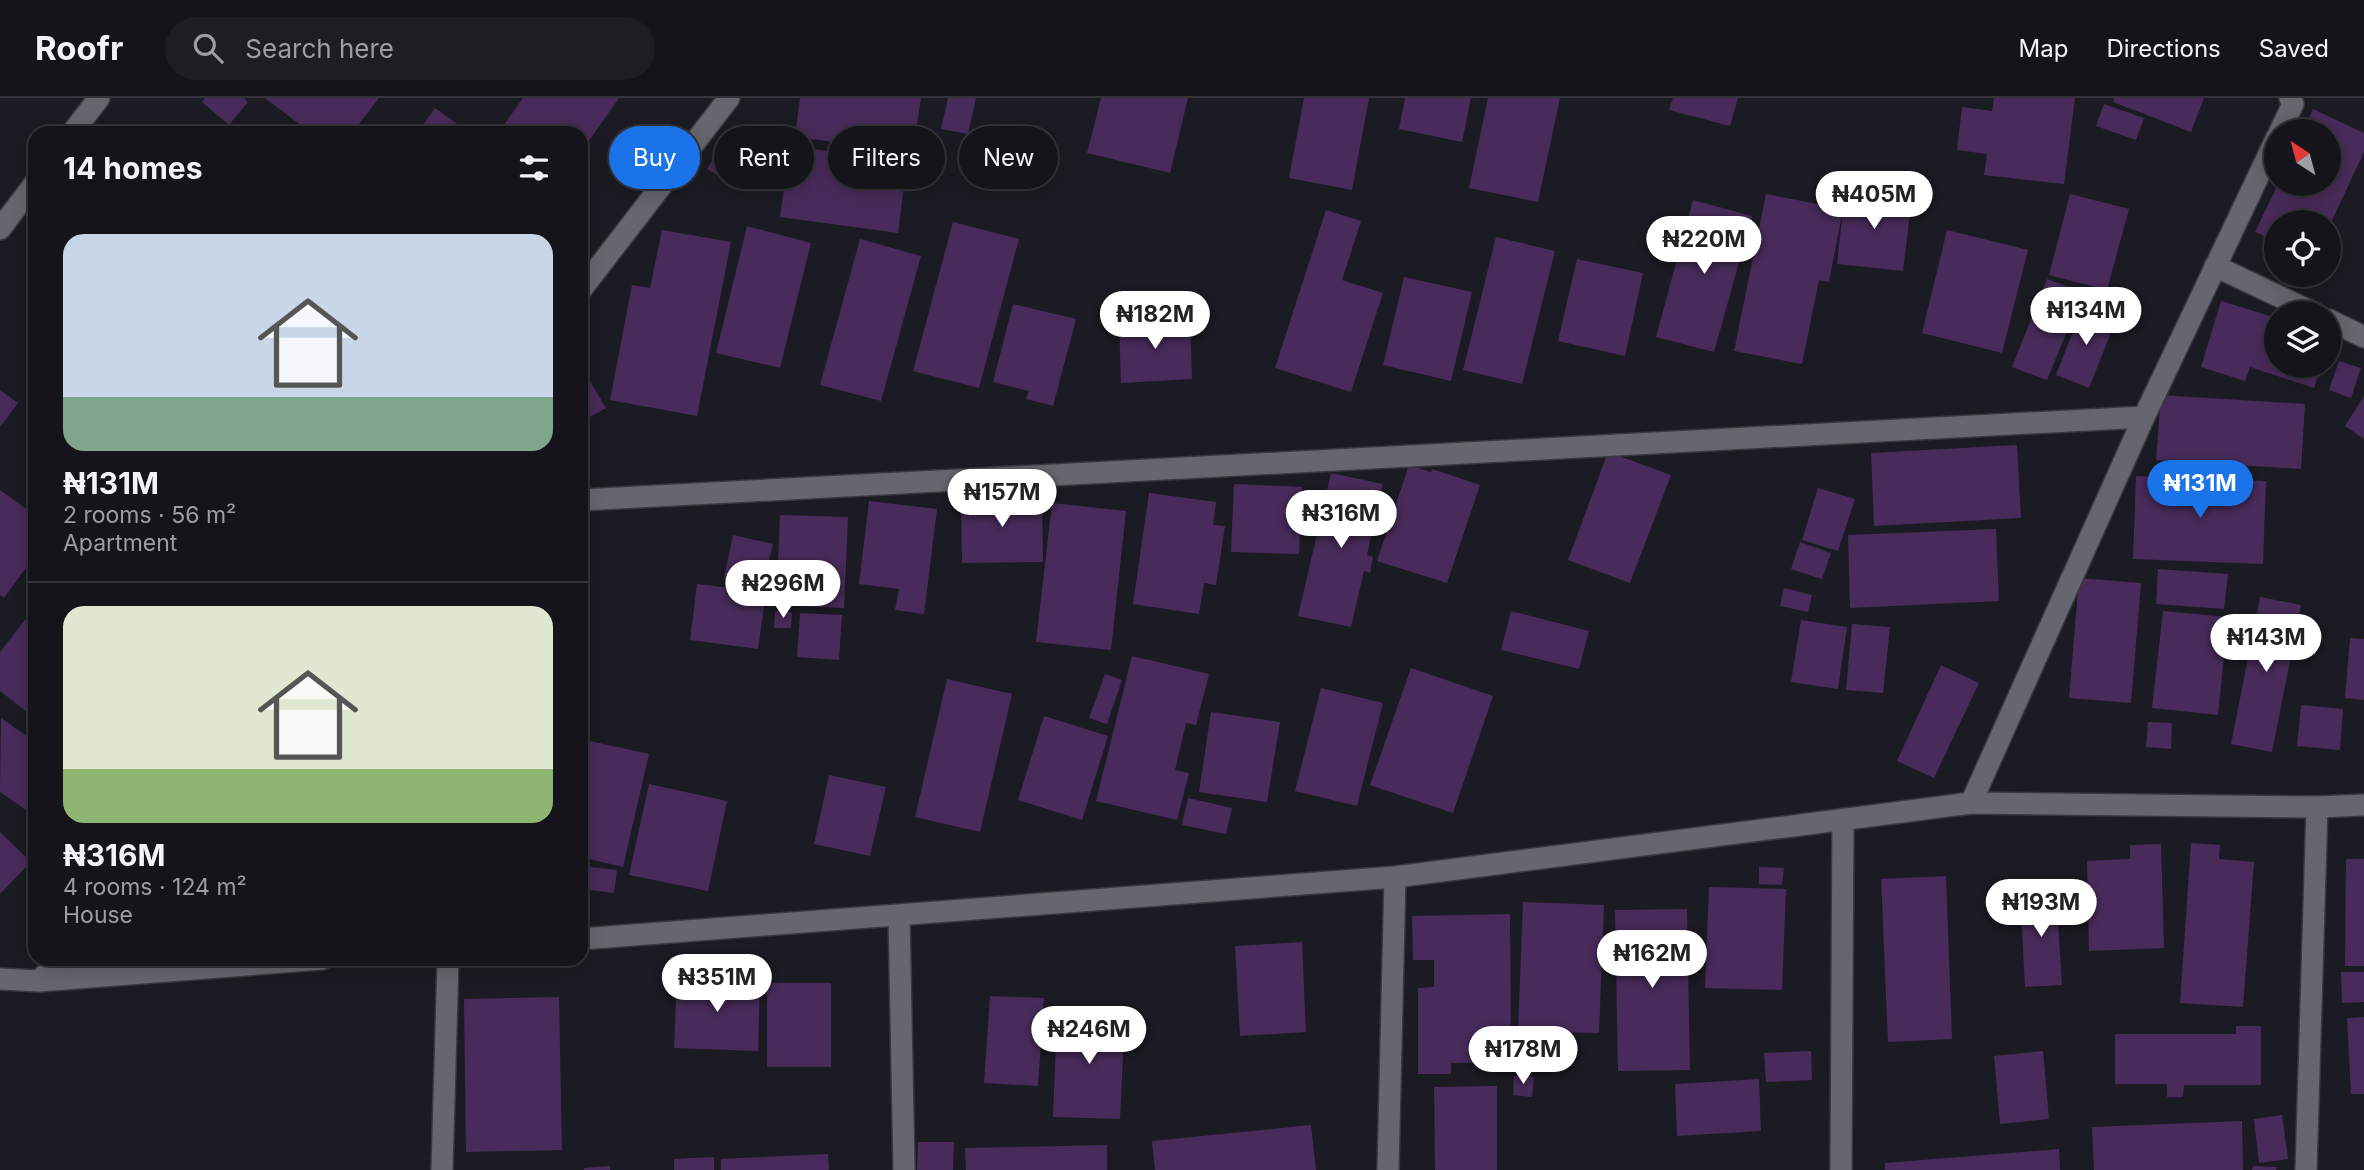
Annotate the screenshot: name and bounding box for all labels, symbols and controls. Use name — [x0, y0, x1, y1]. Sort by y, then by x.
search box — [165, 17, 655, 80]
text: Roofr — [35, 28, 123, 68]
icon: search — [189, 29, 227, 67]
text: Search here — [245, 33, 394, 64]
text: Map — [2019, 34, 2068, 63]
text: Directions — [2106, 34, 2221, 63]
text: Saved — [2259, 34, 2329, 63]
north arrow — [2264, 119, 2342, 196]
map controls — [2264, 119, 2341, 378]
chip: Buy — [609, 126, 700, 189]
chip: Rent — [714, 126, 814, 189]
chip: Filters — [828, 126, 945, 189]
chip: New — [959, 126, 1058, 189]
icon: filters — [515, 149, 553, 187]
text: 14 homes — [63, 150, 202, 186]
pin: ₦405M — [1825, 172, 1923, 231]
text: ₦405M — [1832, 180, 1916, 208]
button: locate — [2264, 210, 2341, 287]
pin: ₦220M — [1655, 216, 1753, 276]
text: ₦220M — [1662, 225, 1746, 253]
icon: home — [245, 280, 371, 406]
pin: ₦134M — [2037, 288, 2135, 347]
pin: ₦182M — [1106, 292, 1204, 351]
text: ₦134M — [2046, 296, 2126, 324]
text: ₦182M — [1116, 300, 1194, 328]
button: layers — [2264, 301, 2341, 378]
pin: ₦131M — [2151, 460, 2249, 520]
text: ₦131M — [63, 465, 159, 501]
text: ₦131M — [2163, 469, 2237, 497]
pin: ₦157M — [953, 470, 1051, 529]
text: ₦157M — [964, 478, 1040, 506]
pin: ₦316M — [1292, 490, 1390, 550]
text: ₦316M — [1302, 499, 1380, 527]
text: 2 rooms · 56 m² — [63, 501, 236, 529]
text: Apartment — [63, 529, 177, 557]
pin: ₦296M — [734, 560, 832, 620]
text: ₦296M — [741, 569, 825, 597]
pin: ₦143M — [2217, 614, 2315, 674]
text: ₦143M — [2226, 623, 2306, 651]
icon: home — [245, 652, 371, 778]
text: ₦316M — [63, 837, 165, 873]
text: 4 rooms · 124 m² — [63, 873, 247, 901]
pin: ₦193M — [1992, 880, 2090, 939]
text: ₦193M — [2002, 888, 2080, 916]
text: House — [63, 901, 133, 929]
pin: ₦162M — [1603, 930, 1701, 990]
text: ₦162M — [1613, 939, 1691, 967]
pin: ₦351M — [668, 954, 766, 1014]
text: ₦351M — [678, 963, 756, 991]
pin: ₦246M — [1040, 1006, 1138, 1066]
text: ₦246M — [1047, 1015, 1131, 1043]
pin: ₦178M — [1474, 1026, 1572, 1086]
text: ₦178M — [1485, 1035, 1561, 1063]

